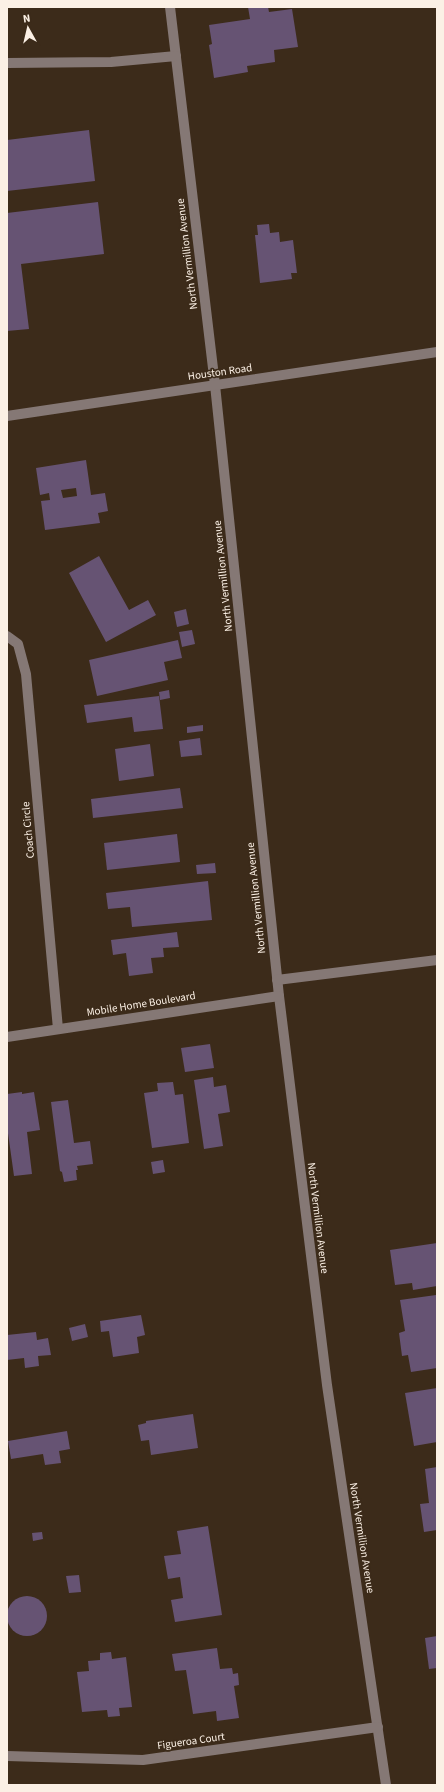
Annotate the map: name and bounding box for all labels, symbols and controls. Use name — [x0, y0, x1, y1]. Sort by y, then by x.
north arrow — [8, 8, 48, 48]
text: N — [22, 11, 31, 27]
street label: North Vermillion Avenue — [173, 197, 201, 310]
street label: Houston Road — [187, 360, 253, 384]
street label: North Vermillion Avenue — [210, 519, 236, 632]
street label: Coach Circle — [18, 801, 38, 859]
street label: North Vermillion Avenue — [243, 841, 269, 954]
street label: Mobile Home Boulevard — [85, 988, 197, 1020]
street label: North Vermillion Avenue — [304, 1162, 332, 1275]
street label: North Vermillion Avenue — [346, 1482, 378, 1595]
street label: Figueroa Court — [156, 1729, 226, 1753]

